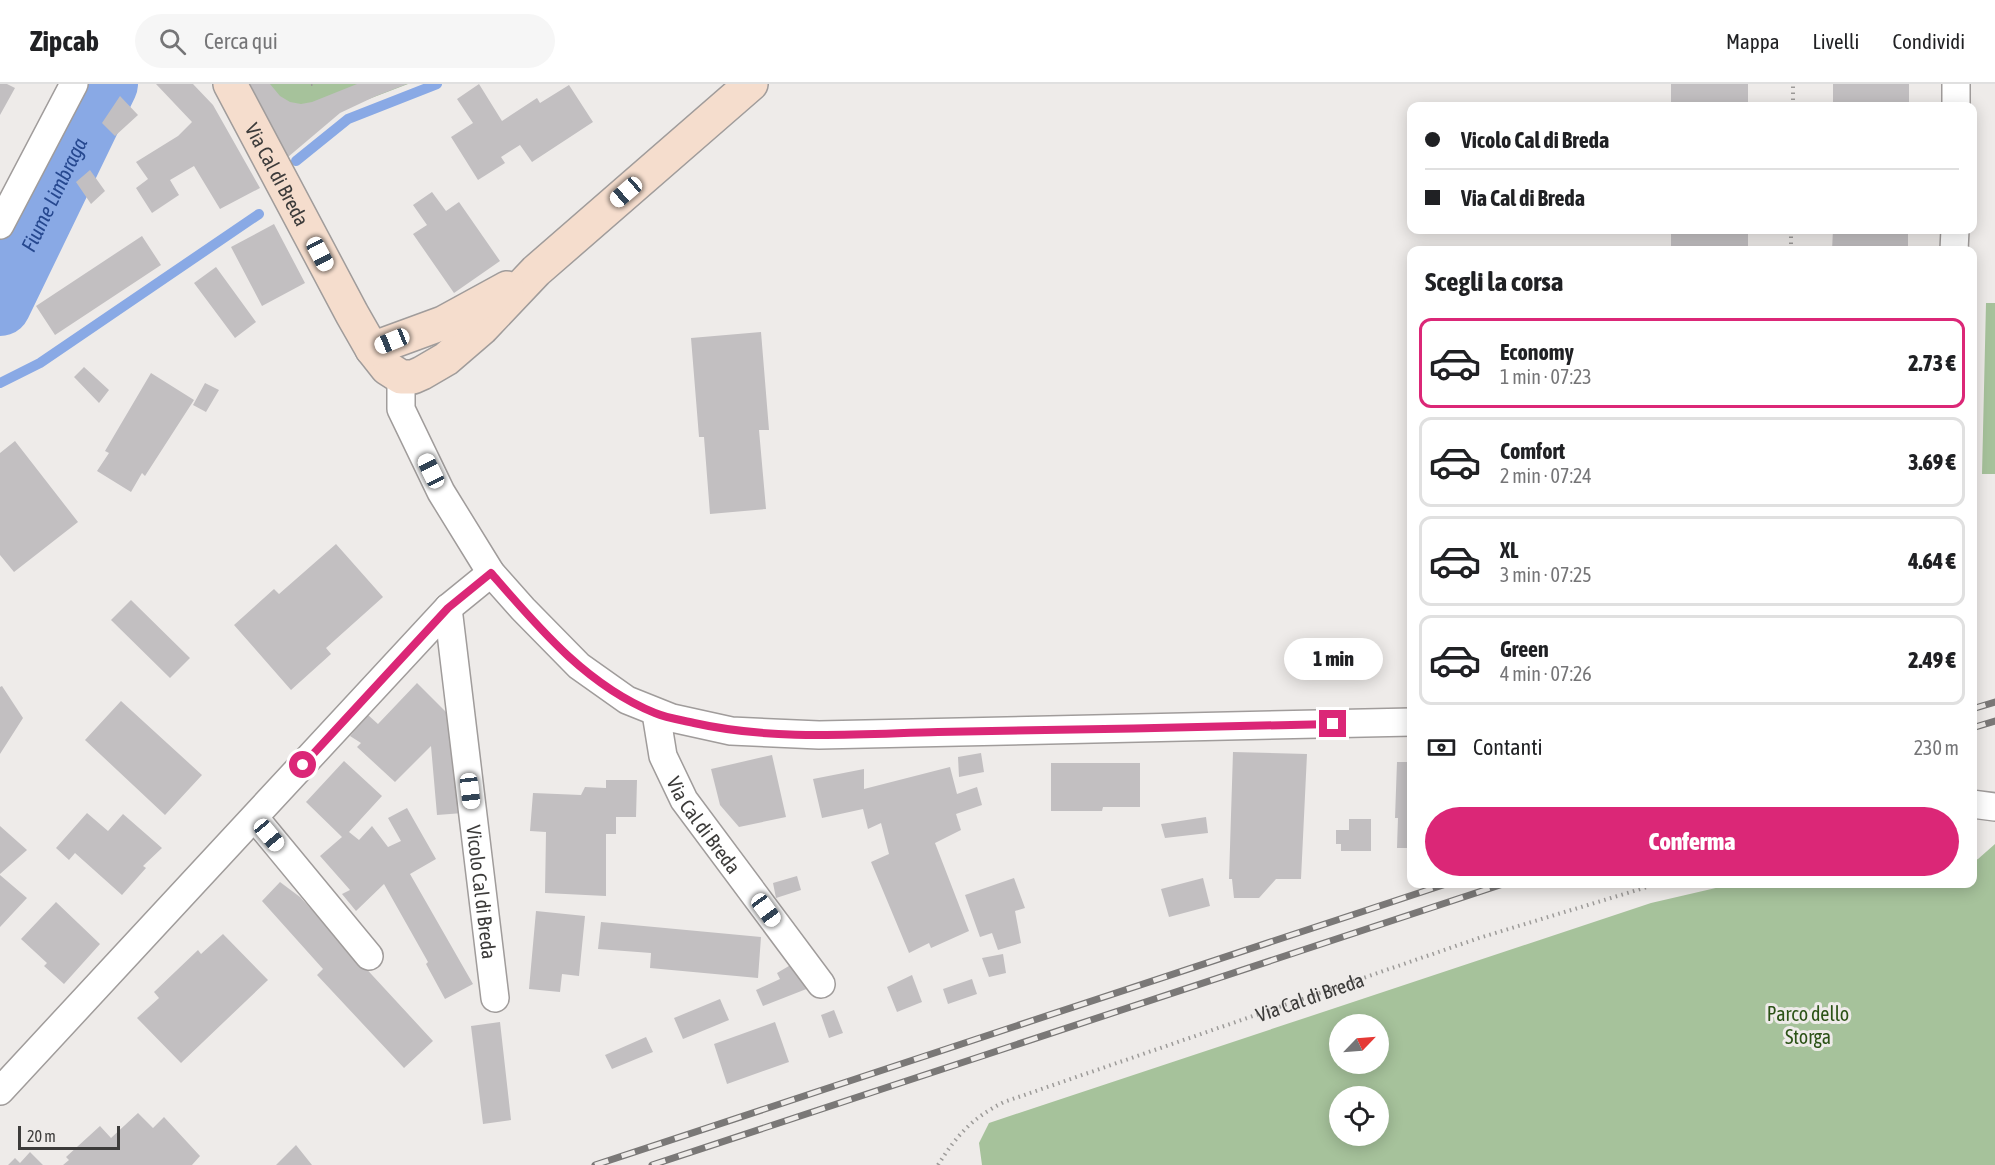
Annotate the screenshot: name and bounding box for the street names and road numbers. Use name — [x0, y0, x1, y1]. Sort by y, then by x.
street label: Via Cal di Breda — [241, 119, 314, 229]
street label: Via Cal di Breda — [663, 773, 746, 878]
street label: Vicolo Cal di Breda — [463, 824, 502, 960]
street label: Via Cal di Breda — [1253, 967, 1367, 1026]

